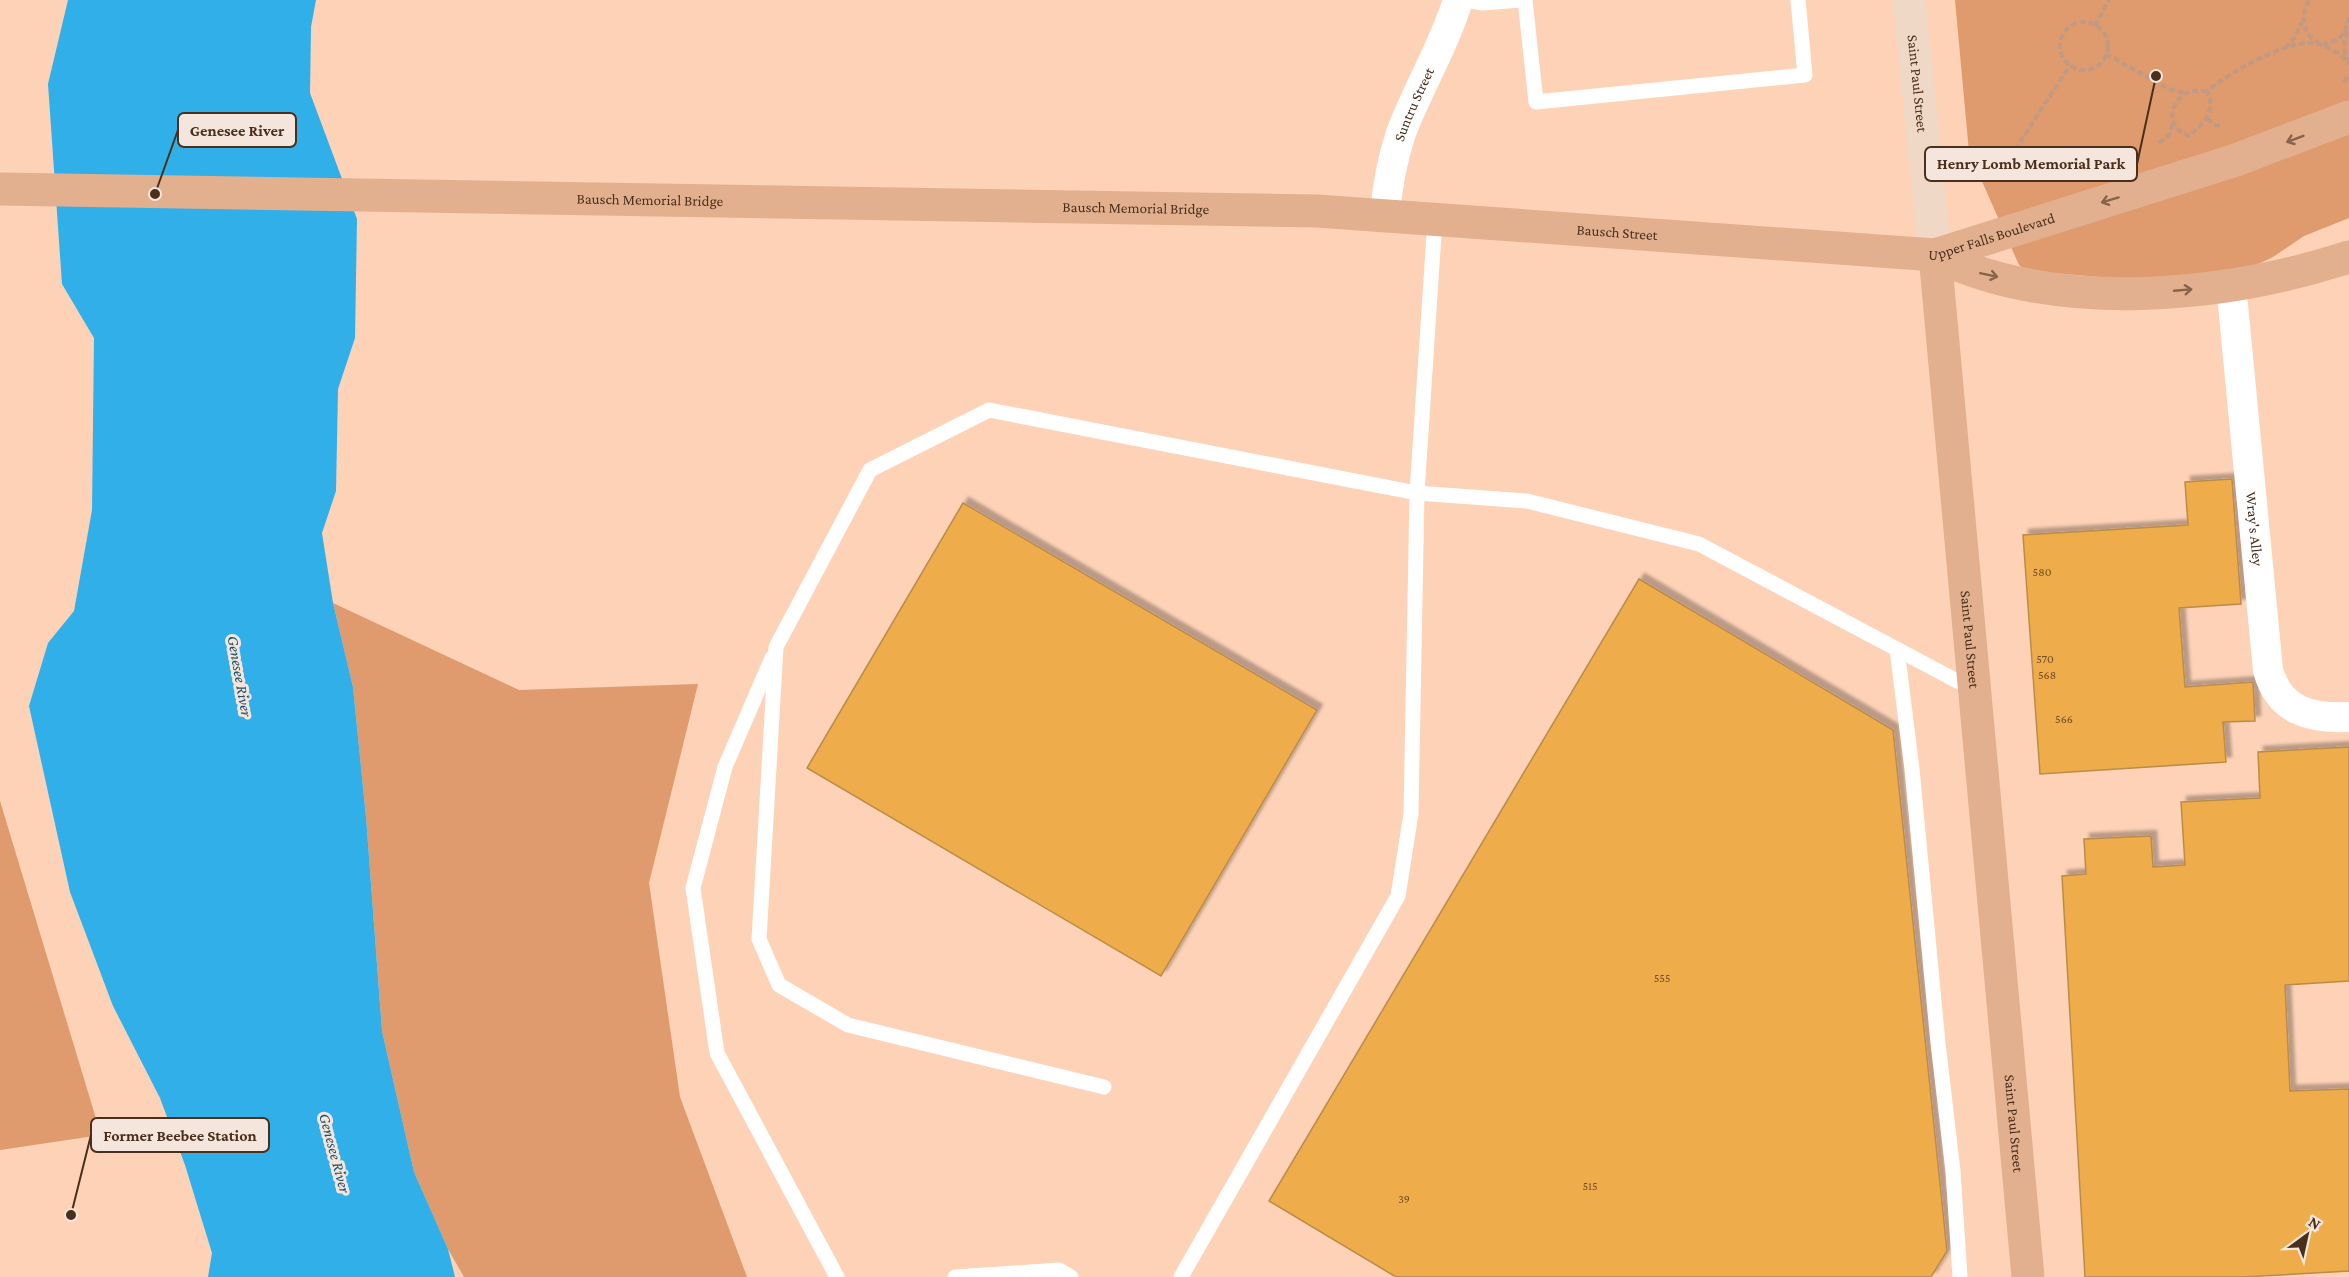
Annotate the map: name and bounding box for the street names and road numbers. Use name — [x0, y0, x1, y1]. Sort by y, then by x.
street label: Saint Paul Street — [1905, 34, 1931, 134]
street label: Suntru Street — [1391, 64, 1438, 143]
street label: Bausch Memorial Bridge — [576, 191, 724, 210]
street label: Bausch Memorial Bridge — [1062, 199, 1210, 218]
street label: Upper Falls Boulevard — [1928, 210, 2057, 263]
street label: Bausch Street — [1576, 221, 1659, 243]
street label: Wray's Alley — [2243, 491, 2266, 567]
street label: Saint Paul Street — [1958, 590, 1982, 690]
street label: Saint Paul Street — [2002, 1074, 2027, 1174]

